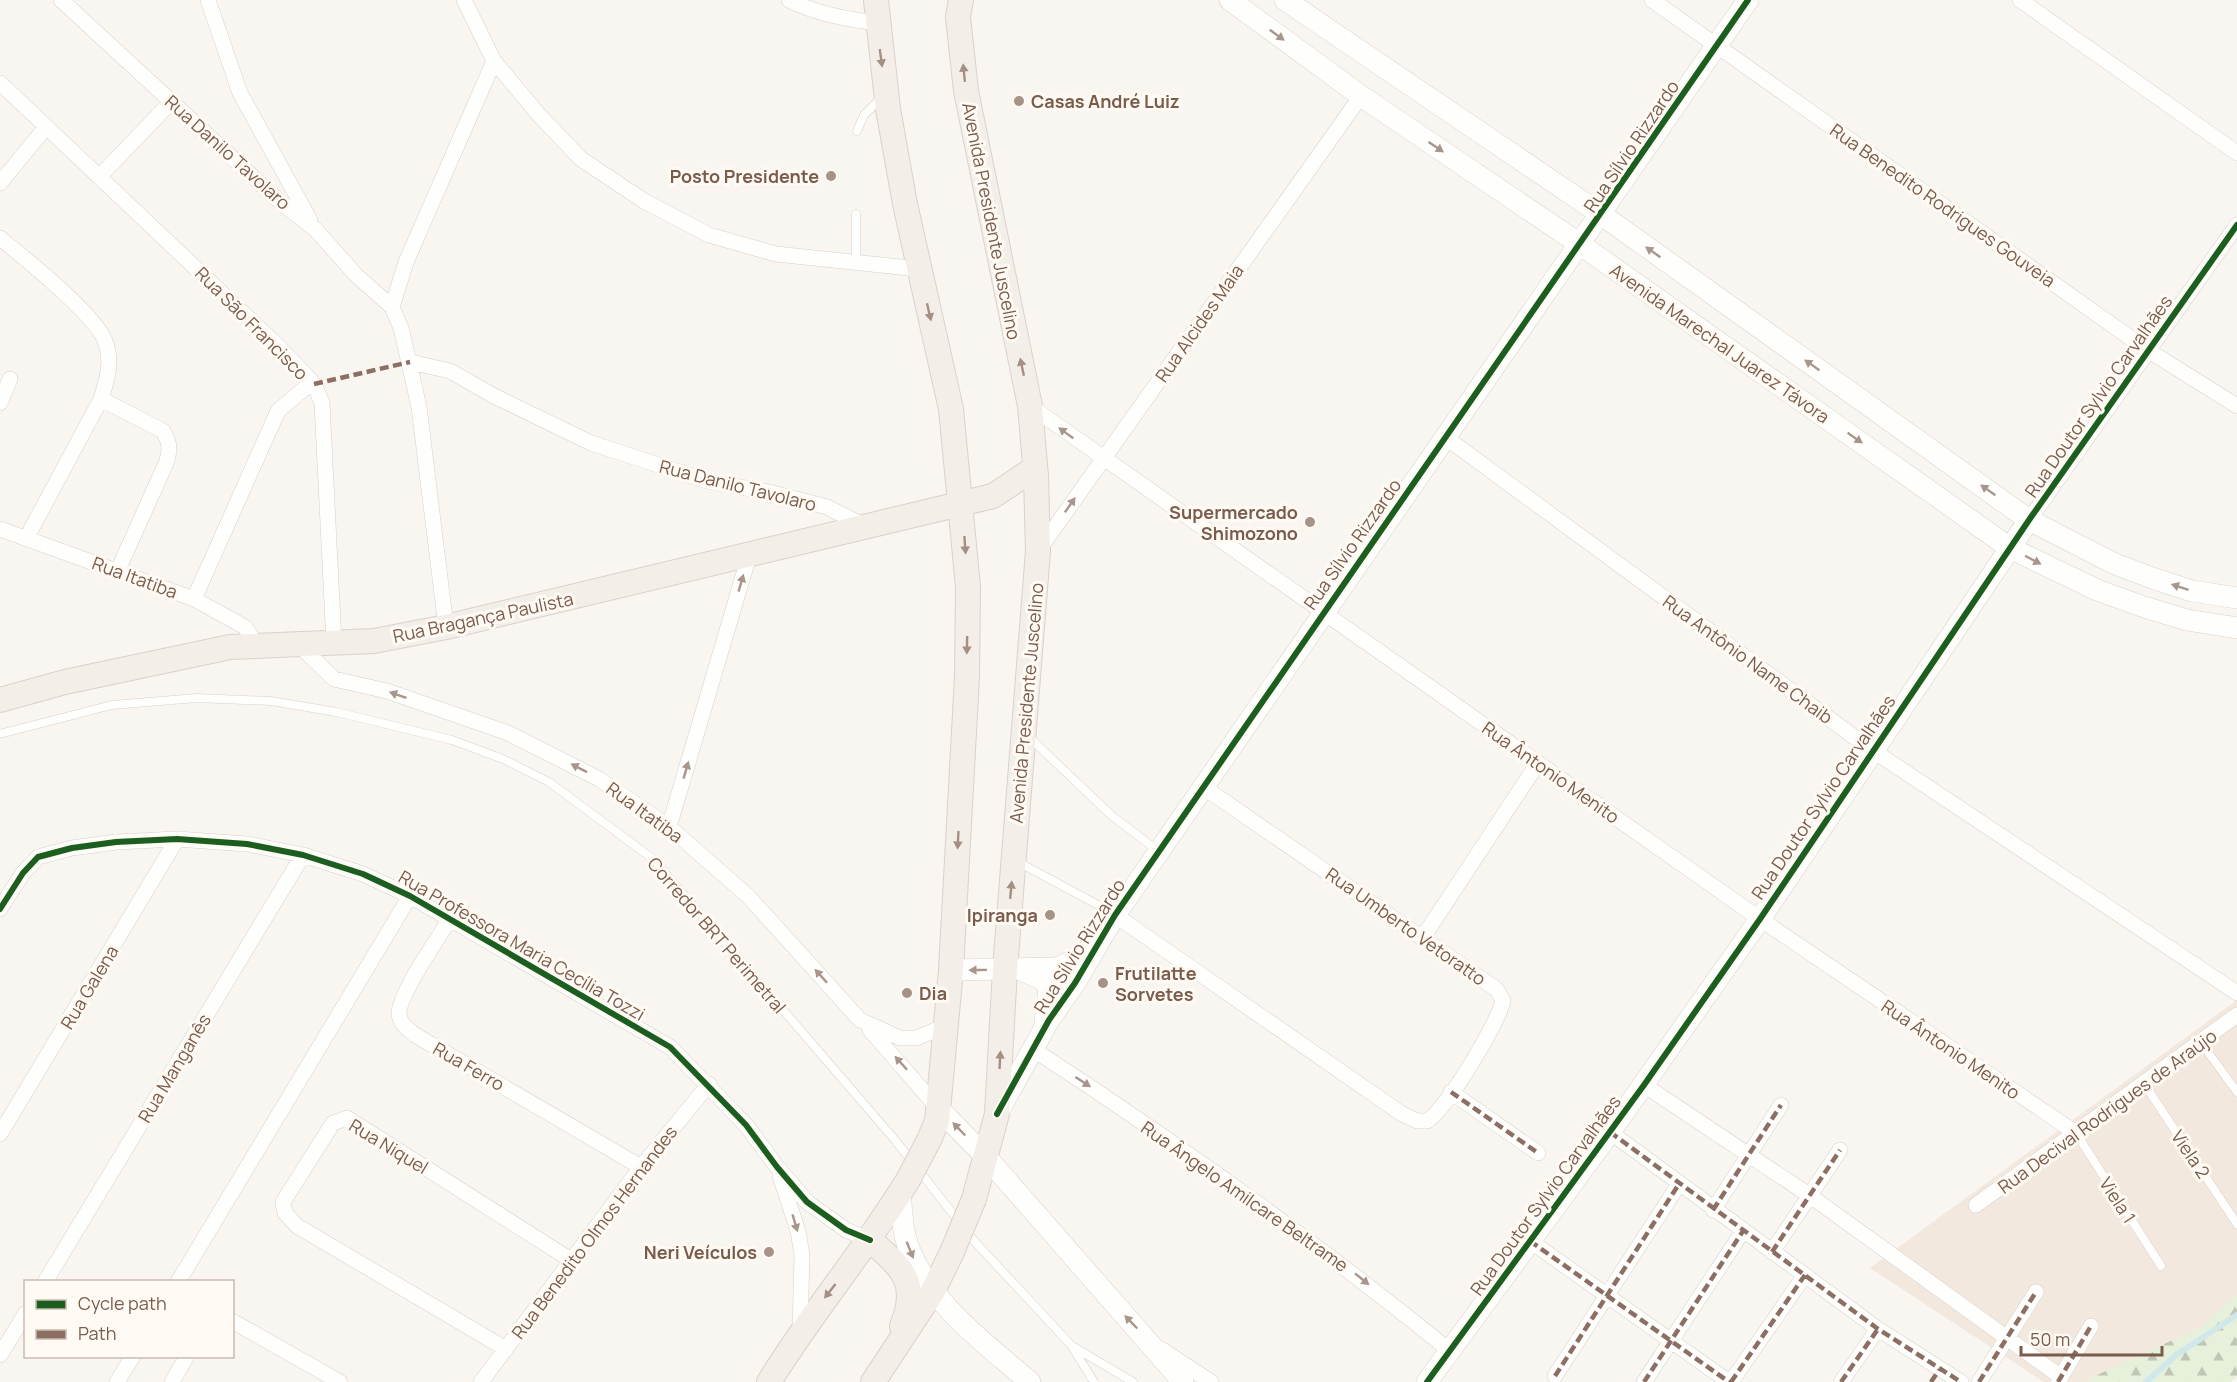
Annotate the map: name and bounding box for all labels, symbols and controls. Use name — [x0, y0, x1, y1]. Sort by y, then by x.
one-way arrow — [1270, 28, 1285, 40]
one-way arrow — [877, 49, 886, 68]
one-way arrow — [959, 64, 969, 83]
street label: Rua Sílvio Rizzardo — [1578, 75, 1684, 217]
street label: Rua Danilo Tavolaro — [160, 89, 296, 215]
place label: Casas André Luiz — [1031, 89, 1180, 113]
marker: Casas André Luiz — [1012, 94, 1026, 108]
street label: Avenida Presidente Juscelino — [957, 100, 1027, 342]
street label: Rua Benedito Rodrigues Gouveia — [1826, 118, 2060, 292]
one-way arrow — [1428, 141, 1444, 153]
place label: Posto Presidente — [670, 164, 819, 188]
marker: Posto Presidente — [824, 169, 838, 183]
one-way arrow — [1646, 246, 1662, 258]
street label: Avenida Marechal Juarez Távora — [1605, 258, 1835, 428]
street label: Rua Alcides Maia — [1149, 259, 1249, 387]
street label: Rua São Francisco — [190, 261, 314, 385]
street label: Rua Doutor Sylvio Carvalhães — [2019, 290, 2177, 502]
one-way arrow — [924, 302, 934, 321]
one-way arrow — [1017, 358, 1026, 377]
one-way arrow — [1804, 360, 1820, 371]
one-way arrow — [1059, 427, 1074, 439]
one-way arrow — [1847, 432, 1863, 443]
street label: Rua Danilo Tavolaro — [657, 454, 819, 516]
street label: Rua Sílvio Rizzardo — [1298, 474, 1406, 614]
one-way arrow — [1980, 485, 1995, 497]
one-way arrow — [1064, 497, 1075, 513]
place label: Supermercado Shimozono — [1169, 500, 1298, 545]
marker: Supermercado Shimozono — [1303, 515, 1317, 529]
one-way arrow — [960, 536, 970, 555]
street label: Rua Itatiba — [89, 550, 181, 604]
one-way arrow — [2025, 555, 2042, 565]
one-way arrow — [737, 574, 746, 592]
street label: Avenida Presidente Juscelino — [1004, 582, 1048, 824]
one-way arrow — [2171, 582, 2189, 592]
street label: Rua Bragança Paulista — [391, 586, 575, 648]
street label: Rua Antônio Name Chaib — [1658, 589, 1838, 729]
one-way arrow — [962, 636, 972, 655]
one-way arrow — [389, 690, 407, 700]
street label: Rua Doutor Sylvio Carvalhães — [1745, 690, 1901, 904]
street label: Rua Ântonio Menito — [1478, 716, 1624, 828]
one-way arrow — [682, 761, 691, 779]
one-way arrow — [570, 764, 587, 773]
street label: Rua Itatiba — [602, 776, 688, 848]
one-way arrow — [953, 830, 962, 849]
street label: Corredor BRT Perimetral — [642, 852, 792, 1018]
street label: Rua Umberto Vetoratto — [1321, 862, 1491, 990]
street label: Rua Professora Maria Cecília Tozzi — [394, 864, 650, 1026]
street label: Rua Sílvio Rizzardo — [1028, 874, 1130, 1018]
one-way arrow — [1007, 880, 1016, 899]
place label: Ipiranga — [967, 903, 1038, 927]
marker: Ipiranga — [1043, 908, 1057, 922]
street label: Rua Galena — [55, 941, 123, 1033]
place label: Frutilatte Sorvetes — [1115, 961, 1197, 1006]
one-way arrow — [968, 965, 987, 975]
one-way arrow — [814, 970, 828, 984]
marker: Frutilatte Sorvetes — [1096, 976, 1110, 990]
place label: Dia — [919, 981, 947, 1005]
marker: Dia — [900, 986, 914, 1000]
street label: Rua Ântonio Menito — [1877, 994, 2025, 1104]
street label: Rua Manganês — [132, 1009, 216, 1127]
street label: Rua Decival Rodrigues de Araújo — [1993, 1023, 2221, 1199]
street label: Rua Ferro — [429, 1036, 509, 1096]
one-way arrow — [995, 1051, 1004, 1070]
one-way arrow — [895, 1056, 908, 1071]
one-way arrow — [1074, 1076, 1090, 1088]
street label: Rua Doutor Sylvio Carvalhães — [1464, 1090, 1626, 1300]
street label: Rua Niquel — [345, 1113, 433, 1179]
street label: Rua Ângelo Amilcare Beltrame — [1137, 1115, 1353, 1277]
street label: Rua Benedito Olmos Hernandes — [506, 1120, 682, 1344]
one-way arrow — [953, 1123, 967, 1137]
street label: Viela 2 — [2166, 1125, 2216, 1183]
street label: Viela 1 — [2094, 1172, 2142, 1228]
one-way arrow — [791, 1214, 800, 1232]
place label: Neri Veículos — [644, 1240, 757, 1264]
one-way arrow — [905, 1241, 915, 1259]
marker: Neri Veículos — [762, 1245, 776, 1259]
one-way arrow — [1354, 1273, 1370, 1286]
legend — [24, 1280, 234, 1358]
one-way arrow — [823, 1283, 836, 1299]
text: Cycle path — [78, 1291, 167, 1315]
one-way arrow — [1124, 1316, 1138, 1330]
scale bar — [2021, 1319, 2162, 1357]
text: Path — [78, 1321, 116, 1345]
text: 50 m — [2030, 1327, 2070, 1351]

